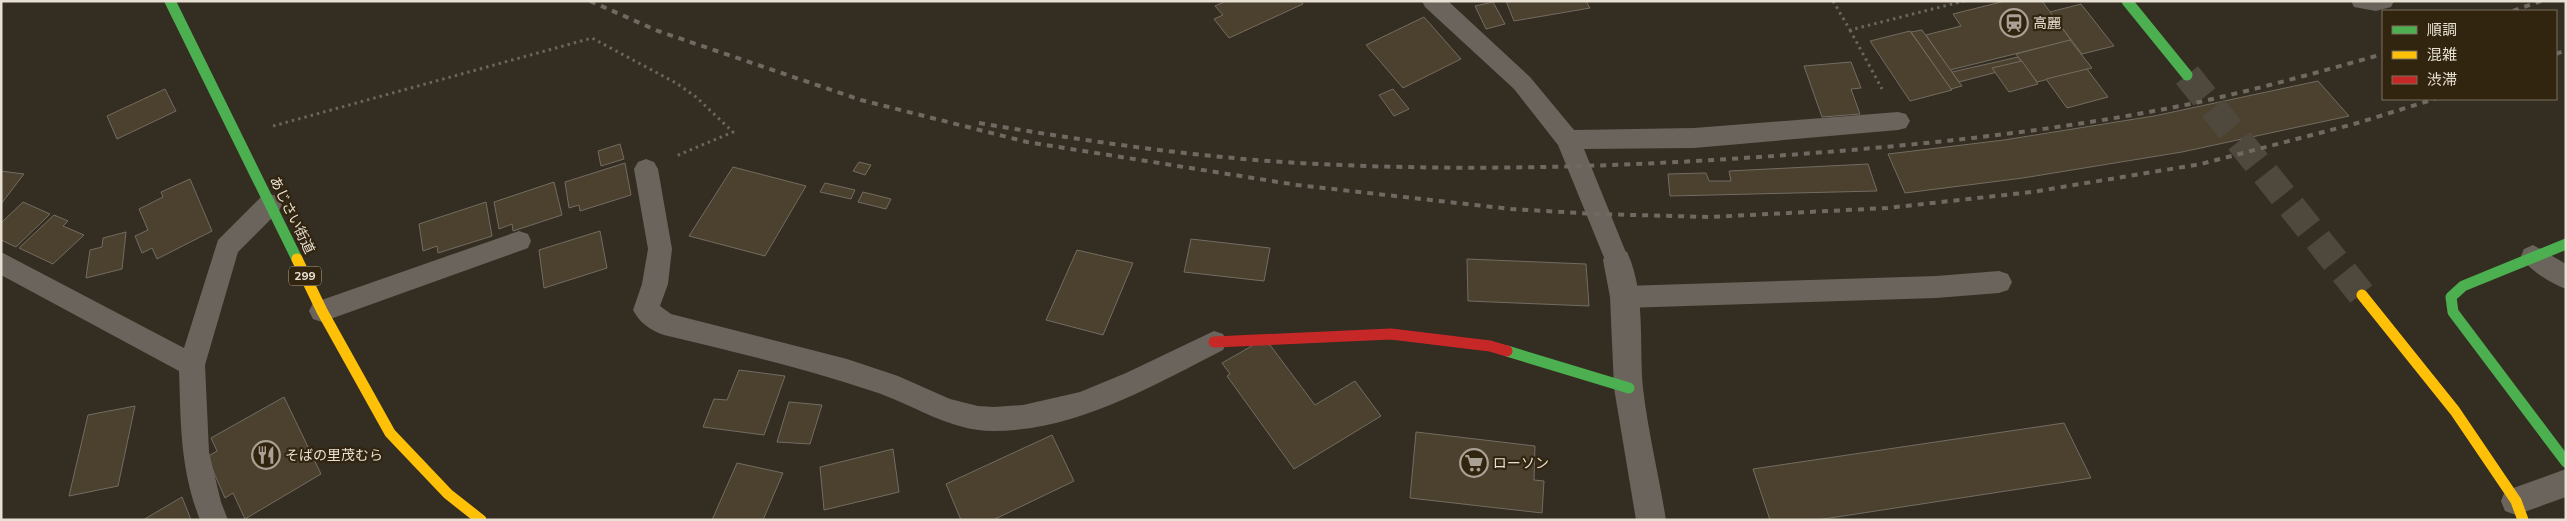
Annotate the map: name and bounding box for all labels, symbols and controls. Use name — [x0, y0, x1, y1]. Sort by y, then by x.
station icon: 高麗 — [1999, 8, 2029, 38]
legend — [2382, 10, 2557, 100]
place label: 高麗 — [2033, 14, 2061, 33]
text: 順調 — [2427, 20, 2457, 40]
text: 混雑 — [2427, 45, 2457, 65]
text: 渋滞 — [2427, 70, 2457, 90]
street label: あじさい街道 — [265, 173, 319, 257]
road number: 299 — [289, 266, 321, 286]
restaurant icon: そばの里茂むら — [251, 440, 281, 470]
place label: そばの里茂むら — [285, 446, 383, 465]
supermarket icon: ローソン — [1459, 448, 1489, 478]
place label: ローソン — [1493, 454, 1549, 473]

